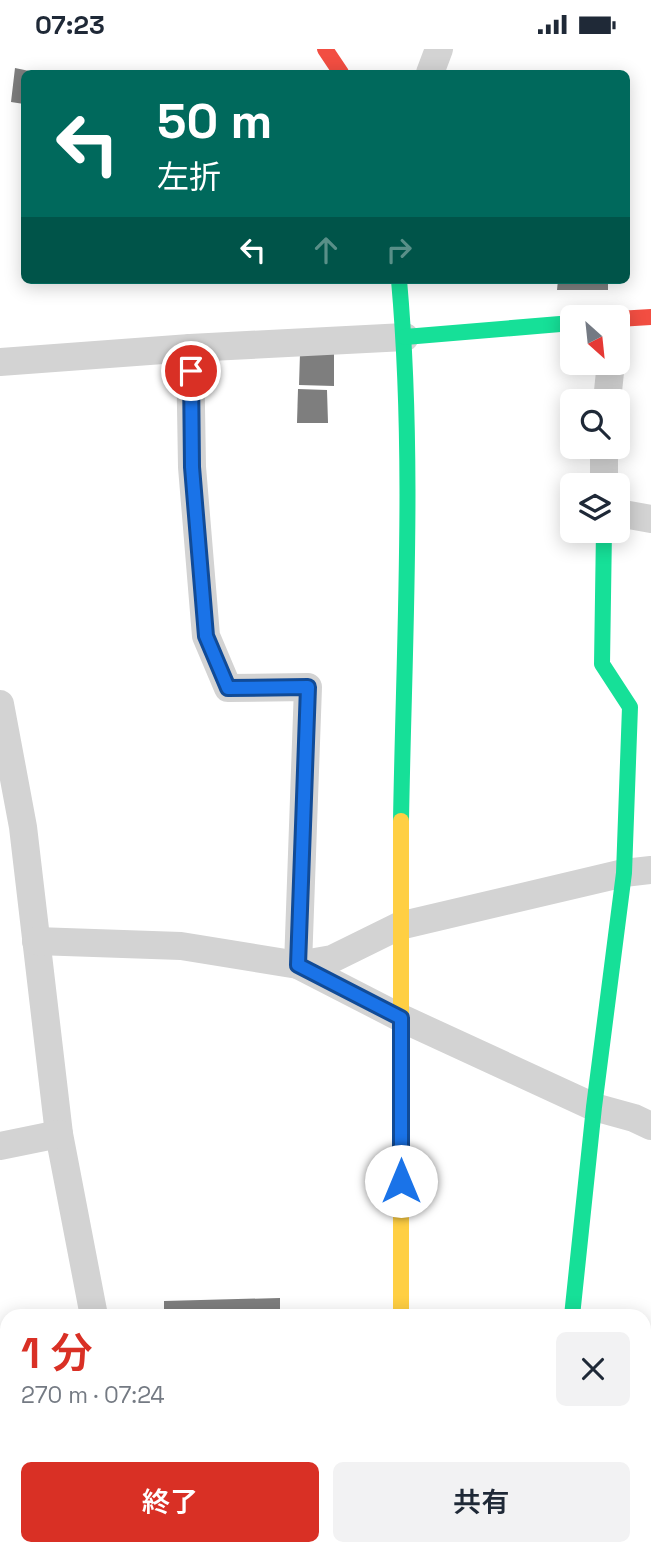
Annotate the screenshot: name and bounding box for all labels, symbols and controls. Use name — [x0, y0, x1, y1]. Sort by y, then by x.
text: 07:23 — [35, 8, 105, 42]
text: 50 m — [157, 90, 272, 152]
icon: left — [42, 98, 133, 189]
text: 左折 — [157, 157, 221, 197]
icon: left — [234, 231, 272, 269]
icon: ahead — [307, 231, 345, 269]
icon: right — [380, 231, 418, 269]
north arrow — [560, 305, 630, 375]
map controls — [560, 305, 630, 543]
pin — [161, 341, 221, 401]
icon: arrive — [172, 352, 210, 390]
button: search — [560, 389, 630, 459]
button: layers — [560, 473, 630, 543]
position arrow — [364, 1144, 438, 1218]
text: 1 分 — [21, 1327, 93, 1380]
button: close — [556, 1332, 630, 1406]
text: 270 m · 07:24 — [21, 1380, 165, 1410]
button: 終了 — [21, 1462, 319, 1542]
button: 共有 — [333, 1462, 630, 1542]

